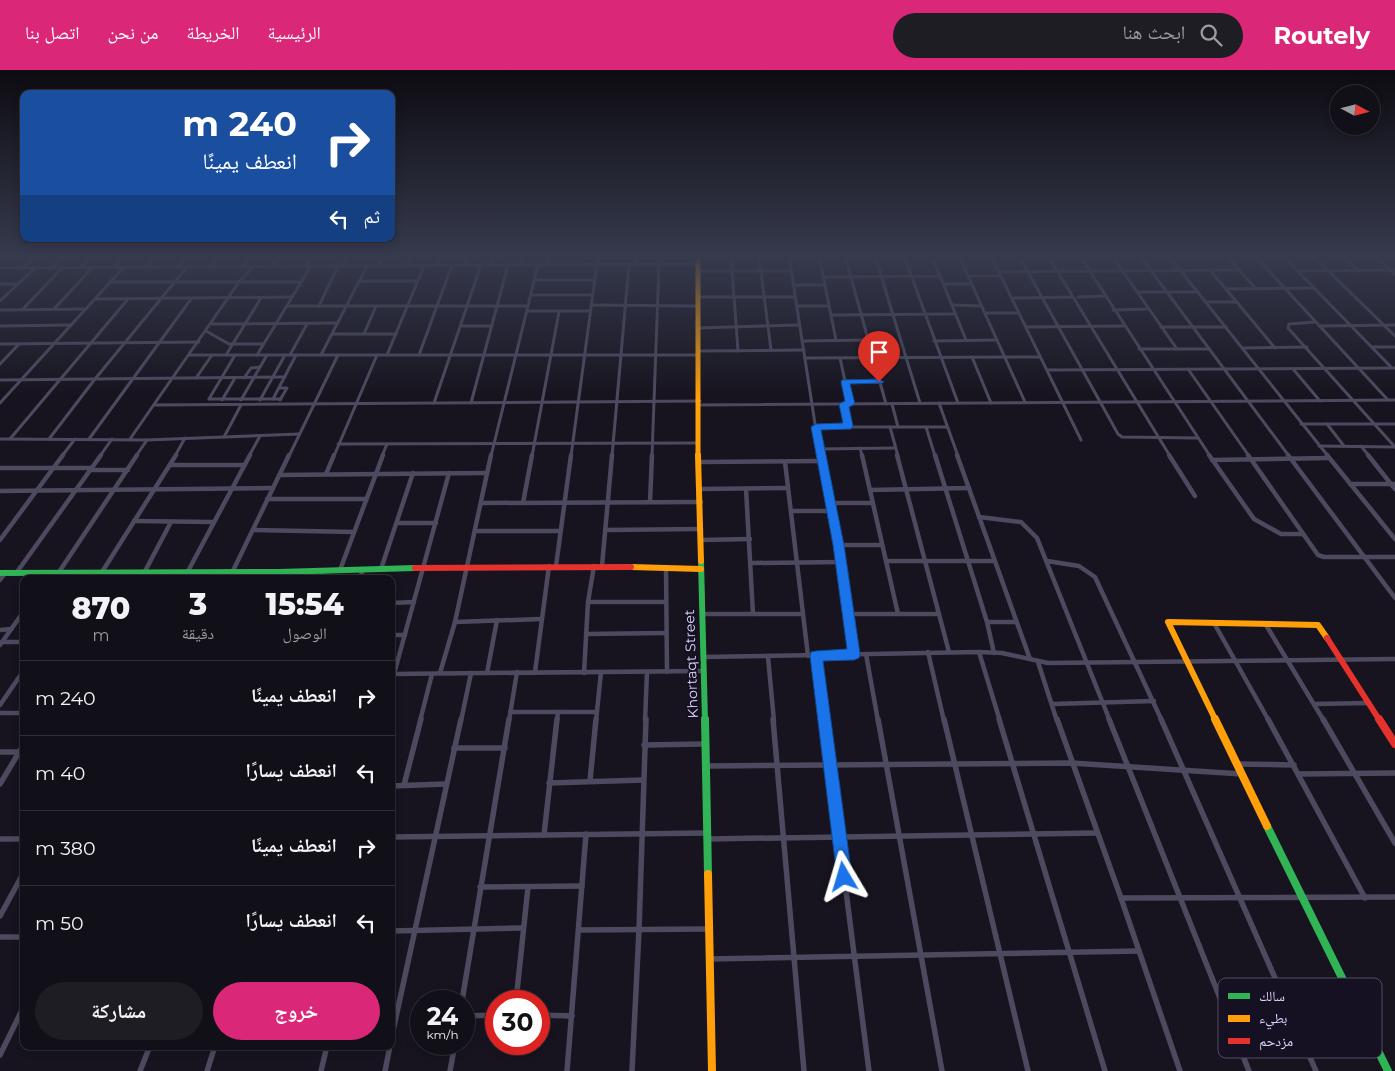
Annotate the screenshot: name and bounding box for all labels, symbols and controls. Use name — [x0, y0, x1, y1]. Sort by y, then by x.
search box — [893, 13, 1243, 58]
text: ابحث هنا — [1122, 21, 1185, 44]
icon: search — [1197, 21, 1225, 49]
text: Routely — [1273, 21, 1370, 50]
text: اتصل بنا — [25, 22, 80, 44]
text: من نحن — [108, 22, 159, 44]
text: الخريطة — [187, 22, 240, 44]
text: الرئيسية — [268, 22, 321, 44]
north arrow — [1330, 85, 1380, 135]
map controls — [1330, 85, 1380, 135]
text: 240 m — [182, 102, 297, 145]
icon: right — [315, 110, 380, 175]
text: انعطف يمينًا — [202, 148, 297, 175]
icon: left — [325, 205, 353, 233]
text: ثم — [363, 205, 380, 228]
pin — [858, 331, 900, 382]
icon: arrive — [865, 338, 893, 366]
text: 3 — [189, 586, 207, 623]
text: 15:54 — [266, 586, 344, 623]
text: 870 — [71, 590, 130, 627]
street label: Khortaqt Street — [680, 609, 702, 719]
text: دقيقة — [182, 624, 214, 643]
text: الوصول — [282, 624, 327, 643]
text: m — [92, 626, 109, 645]
text: انعطف يمينًا — [251, 684, 337, 707]
icon: right — [352, 684, 380, 712]
text: 240 m — [35, 687, 96, 710]
text: انعطف يسارًا — [245, 759, 337, 782]
icon: left — [352, 759, 380, 787]
text: 40 m — [35, 762, 85, 785]
text: انعطف يمينًا — [251, 834, 337, 857]
icon: right — [352, 834, 380, 862]
text: 380 m — [35, 837, 96, 860]
position arrow — [817, 850, 869, 902]
text: انعطف يسارًا — [245, 909, 337, 932]
icon: left — [352, 909, 380, 937]
text: 50 m — [35, 912, 84, 935]
legend — [1218, 978, 1382, 1058]
button: مشاركة — [35, 982, 203, 1040]
button: خروج — [213, 982, 380, 1040]
text: سالك — [1259, 987, 1285, 1005]
speed limit sign: 30 — [485, 990, 550, 1055]
text: 24 — [427, 1001, 458, 1031]
text: بطيء — [1259, 1009, 1288, 1030]
text: km/h — [426, 1027, 459, 1042]
text: مزدحم — [1259, 1032, 1293, 1051]

